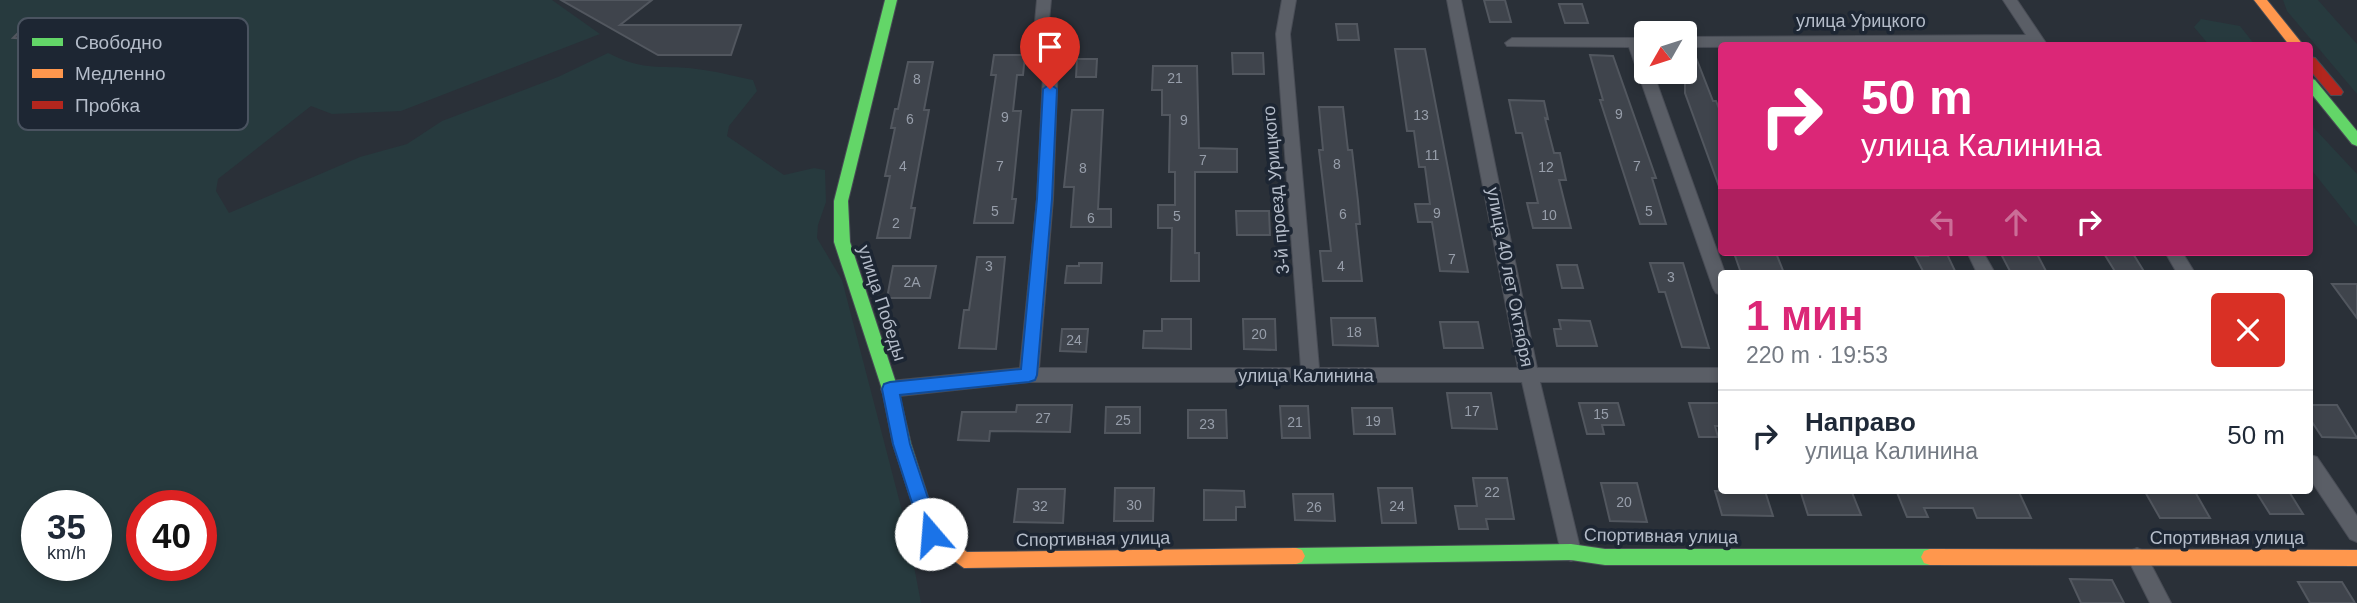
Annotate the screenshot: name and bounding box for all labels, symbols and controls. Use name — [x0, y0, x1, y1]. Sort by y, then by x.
street label: улица Урицкого — [1796, 11, 1926, 31]
pin — [1020, 17, 1080, 89]
legend — [18, 18, 248, 130]
north arrow — [1634, 21, 1698, 84]
map controls — [1634, 21, 1697, 84]
icon: arrive — [1031, 28, 1069, 66]
text: Свободно — [75, 32, 162, 53]
text: Медленно — [75, 63, 165, 84]
house number: 21 — [1167, 70, 1183, 86]
icon: right — [1746, 70, 1837, 161]
text: 50 m — [1861, 70, 1973, 124]
house number: 8 — [913, 71, 921, 87]
text: Пробка — [75, 95, 140, 116]
street label: 3-й проезд Урицкого — [1259, 105, 1293, 275]
house number: 9 — [1615, 106, 1623, 122]
house number: 13 — [1413, 107, 1429, 123]
house number: 9 — [1001, 109, 1009, 125]
house number: 6 — [906, 111, 914, 127]
house number: 9 — [1180, 112, 1188, 128]
text: улица Калинина — [1861, 127, 2102, 163]
house number: 11 — [1425, 147, 1439, 163]
house number: 7 — [1199, 152, 1207, 168]
house number: 8 — [1333, 156, 1341, 172]
house number: 4 — [899, 158, 907, 174]
house number: 7 — [996, 158, 1004, 174]
house number: 7 — [1633, 158, 1641, 174]
house number: 12 — [1538, 159, 1554, 175]
house number: 8 — [1079, 160, 1087, 176]
street label: улица 40 лет Октября — [1483, 185, 1537, 369]
house number: 5 — [991, 203, 999, 219]
house number: 5 — [1645, 203, 1653, 219]
icon: left — [1924, 203, 1962, 241]
icon: ahead — [1997, 203, 2035, 241]
icon: right — [2070, 203, 2108, 241]
house number: 9 — [1433, 205, 1441, 221]
house number: 6 — [1339, 206, 1347, 222]
house number: 10 — [1541, 207, 1557, 223]
house number: 5 — [1173, 208, 1181, 224]
house number: 6 — [1087, 210, 1095, 226]
house number: 2 — [892, 215, 900, 231]
street label: улица Победы — [854, 243, 910, 363]
house number: 7 — [1448, 251, 1456, 267]
house number: 3 — [985, 258, 993, 274]
house number: 4 — [1337, 258, 1345, 274]
house number: 3 — [1667, 269, 1675, 285]
house number: 2А — [903, 274, 921, 290]
text: 1 мин — [1746, 292, 1863, 339]
button: close — [2211, 293, 2285, 367]
house number: 18 — [1346, 324, 1362, 340]
house number: 20 — [1251, 326, 1267, 342]
house number: 24 — [1066, 332, 1082, 348]
text: 220 m · 19:53 — [1746, 342, 1888, 368]
street label: улица Калинина — [1238, 366, 1375, 386]
house number: 17 — [1464, 403, 1480, 419]
house number: 15 — [1593, 406, 1609, 422]
text: Направо — [1805, 407, 1916, 437]
house number: 27 — [1035, 410, 1051, 426]
house number: 25 — [1115, 412, 1131, 428]
house number: 19 — [1365, 413, 1381, 429]
house number: 21 — [1287, 414, 1303, 430]
house number: 23 — [1199, 416, 1215, 432]
icon: right — [1746, 417, 1784, 455]
text: 50 m — [2227, 420, 2285, 450]
text: улица Калинина — [1805, 438, 1978, 464]
house number: 22 — [1484, 484, 1500, 500]
speed limit sign: 40 — [126, 490, 217, 581]
house number: 20 — [1616, 494, 1632, 510]
position arrow — [894, 497, 968, 571]
house number: 30 — [1126, 497, 1142, 513]
house number: 32 — [1032, 498, 1048, 514]
house number: 24 — [1389, 498, 1405, 514]
house number: 26 — [1306, 499, 1322, 515]
text: 35 — [47, 507, 86, 546]
street label: Спортивная улица — [1584, 525, 1739, 547]
street label: Спортивная улица — [1016, 528, 1171, 550]
street label: Спортивная улица — [2150, 528, 2305, 548]
text: km/h — [47, 543, 86, 563]

